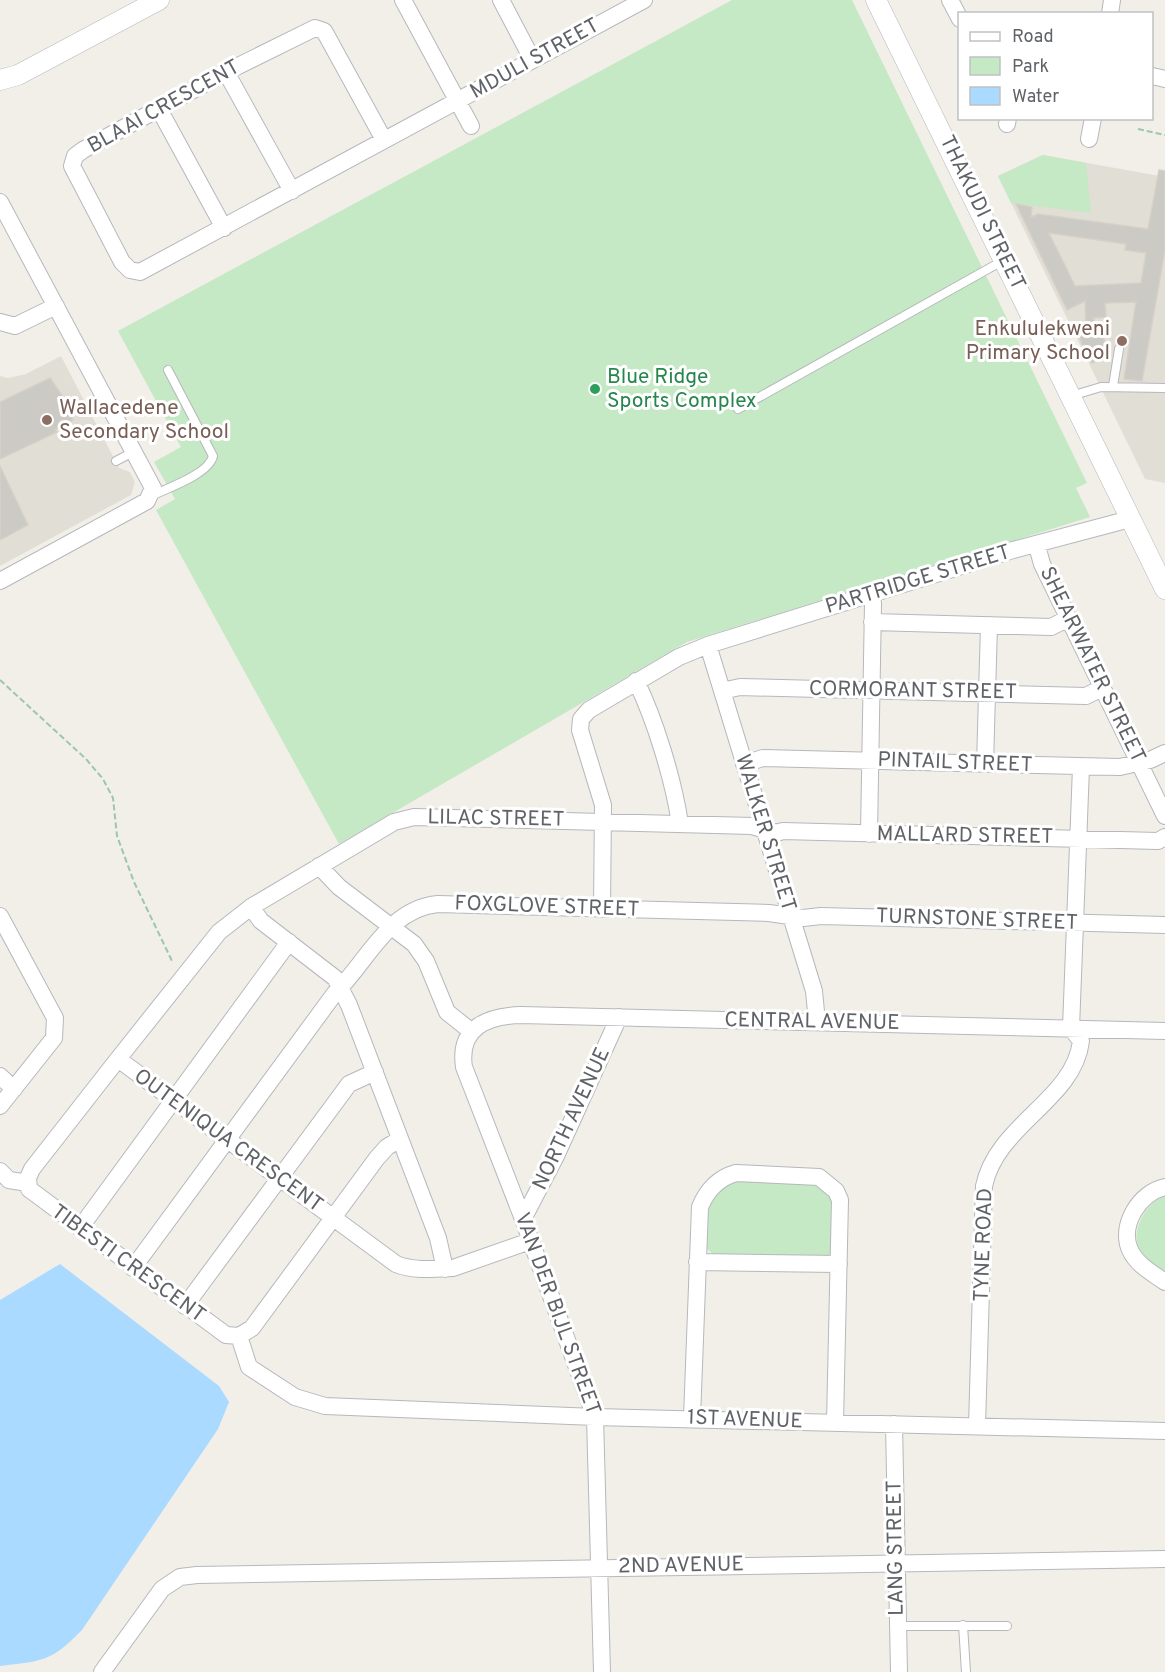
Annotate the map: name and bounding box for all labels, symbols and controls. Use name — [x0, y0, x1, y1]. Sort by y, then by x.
street label: MDULI STREET — [466, 12, 604, 106]
legend — [958, 12, 1153, 120]
text: Road — [1012, 26, 1054, 49]
street label: BLAAI CRESCENT — [83, 54, 245, 160]
text: Park — [1012, 56, 1049, 79]
text: Water — [1012, 86, 1059, 109]
street label: THAKUDI STREET — [933, 131, 1031, 295]
place label: Enkululekweni Primary School — [966, 316, 1110, 367]
marker: Enkululekweni Primary School — [1115, 334, 1129, 348]
place label: Blue Ridge Sports Complex — [607, 364, 757, 415]
marker: Blue Ridge Sports Complex — [588, 382, 602, 396]
place label: Wallacedene Secondary School — [59, 395, 229, 446]
marker: Wallacedene Secondary School — [40, 413, 54, 427]
street label: PARTRIDGE STREET — [822, 539, 1014, 621]
street label: SHEARWATER STREET — [1033, 562, 1151, 768]
street label: CORMORANT STREET — [809, 676, 1017, 706]
street label: PINTAIL STREET — [877, 747, 1033, 779]
street label: WALKER STREET — [728, 751, 802, 915]
street label: LILAC STREET — [427, 804, 565, 834]
street label: MALLARD STREET — [876, 821, 1054, 851]
street label: FOXGLOVE STREET — [454, 890, 640, 924]
street label: TURNSTONE STREET — [876, 903, 1078, 937]
street label: CENTRAL AVENUE — [724, 1007, 900, 1037]
street label: NORTH AVENUE — [527, 1043, 617, 1195]
street label: OUTENIQUA CRESCENT — [128, 1063, 328, 1219]
street label: TYNE ROAD — [969, 1188, 999, 1302]
street label: TIBESTI CRESCENT — [45, 1199, 211, 1329]
street label: VAN DER BIJL STREET — [508, 1209, 606, 1419]
street label: 1ST AVENUE — [687, 1404, 803, 1436]
street label: LANG STREET — [881, 1480, 911, 1616]
street label: 2ND AVENUE — [618, 1551, 744, 1581]

